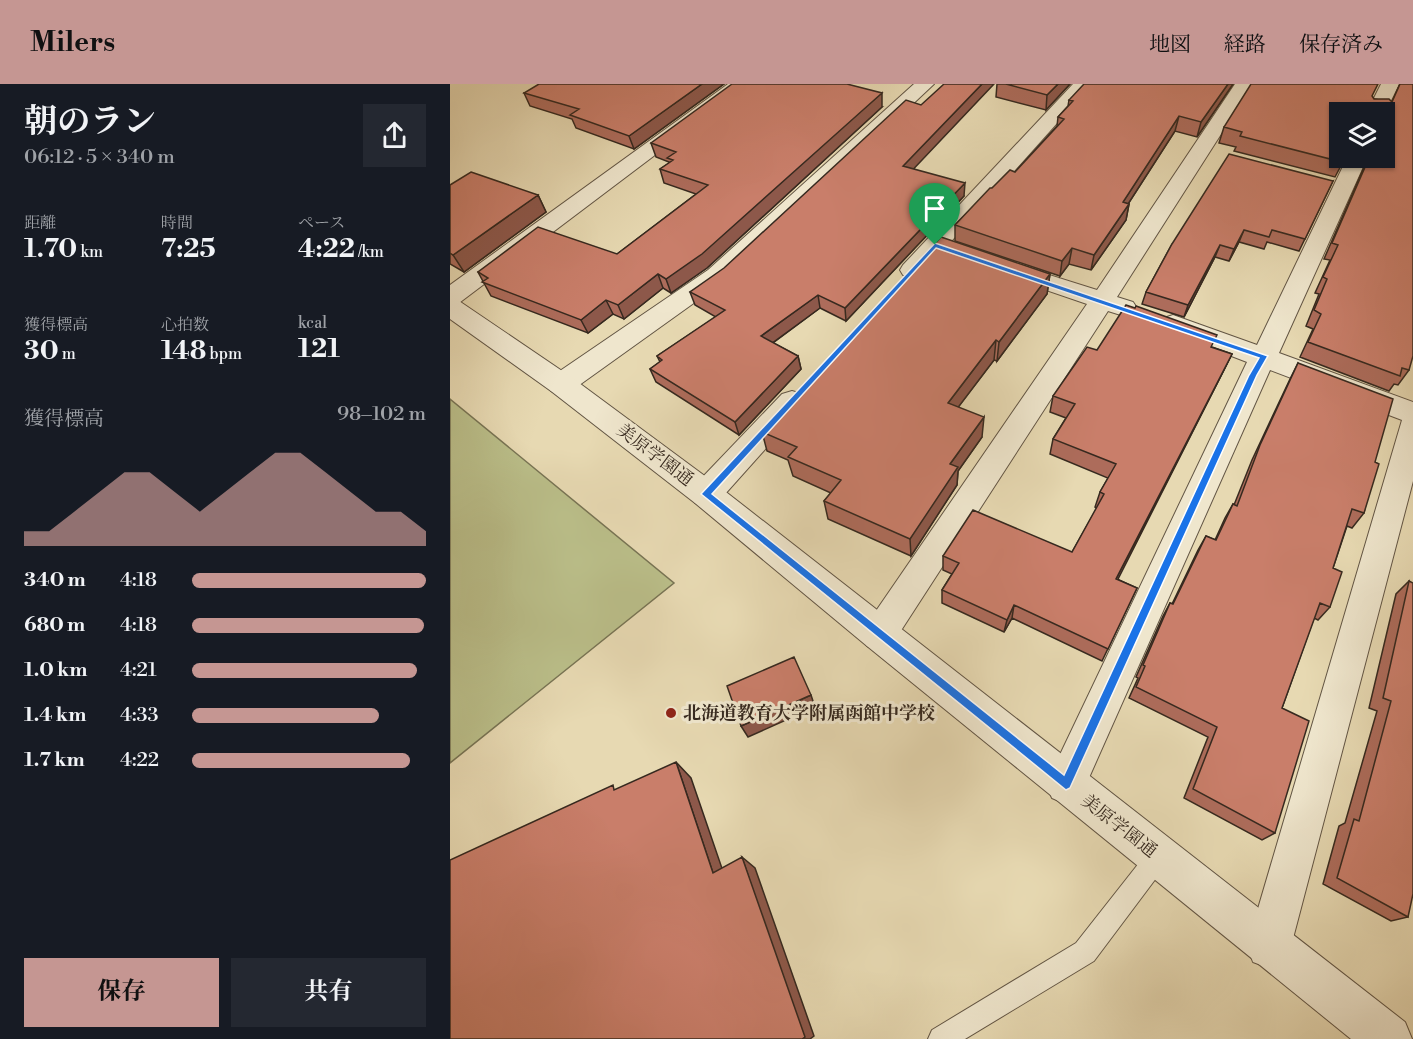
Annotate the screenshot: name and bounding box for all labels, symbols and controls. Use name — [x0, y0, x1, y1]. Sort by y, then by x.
text: Milers — [30, 25, 115, 60]
text: 地図 — [1149, 32, 1191, 58]
text: 経路 — [1224, 32, 1266, 58]
text: 保存済み — [1299, 32, 1383, 58]
text: 朝のラン — [24, 102, 156, 143]
map controls — [1329, 102, 1395, 168]
button: layers — [1329, 102, 1395, 168]
button: share — [363, 104, 426, 167]
text: 06:12 · 5 × 340 m — [24, 145, 175, 170]
pin — [909, 183, 960, 245]
icon: arrive — [918, 192, 951, 225]
text: 距離 — [24, 213, 56, 233]
text: 時間 — [161, 213, 193, 233]
text: ペース — [298, 213, 345, 233]
text: 1.70 — [24, 233, 77, 265]
text: 7:25 — [161, 233, 216, 265]
text: 4:22 — [298, 233, 355, 265]
text: km — [77, 242, 103, 262]
text: /km — [355, 242, 384, 262]
text: kcal — [298, 313, 327, 333]
text: 獲得標高 — [24, 315, 88, 335]
text: 心拍数 — [161, 315, 209, 335]
text: 121 — [298, 333, 340, 365]
text: 30 — [24, 335, 59, 367]
text: 148 — [161, 335, 206, 367]
text: m — [59, 344, 76, 364]
text: bpm — [206, 344, 242, 364]
text: 98–102 m — [337, 402, 426, 427]
text: 獲得標高 — [24, 407, 104, 432]
street label: 美原学園通 — [612, 419, 698, 491]
text: 340 m — [24, 568, 86, 593]
text: 4:18 — [120, 568, 157, 593]
text: 680 m — [24, 613, 85, 638]
text: 4:18 — [120, 613, 157, 638]
text: 1.0 km — [24, 658, 88, 683]
text: 4:21 — [120, 658, 157, 683]
place label: 北海道教育大学附属函館中学校 — [683, 702, 935, 725]
text: 1.4 km — [24, 703, 86, 728]
text: 4:33 — [120, 703, 159, 728]
marker: 北海道教育大学附属函館中学校 — [664, 706, 678, 720]
text: 1.7 km — [24, 748, 85, 773]
text: 4:22 — [120, 748, 159, 773]
street label: 美原学園通 — [1076, 789, 1162, 863]
button: 保存 — [24, 958, 219, 1027]
button: 共有 — [231, 958, 426, 1027]

